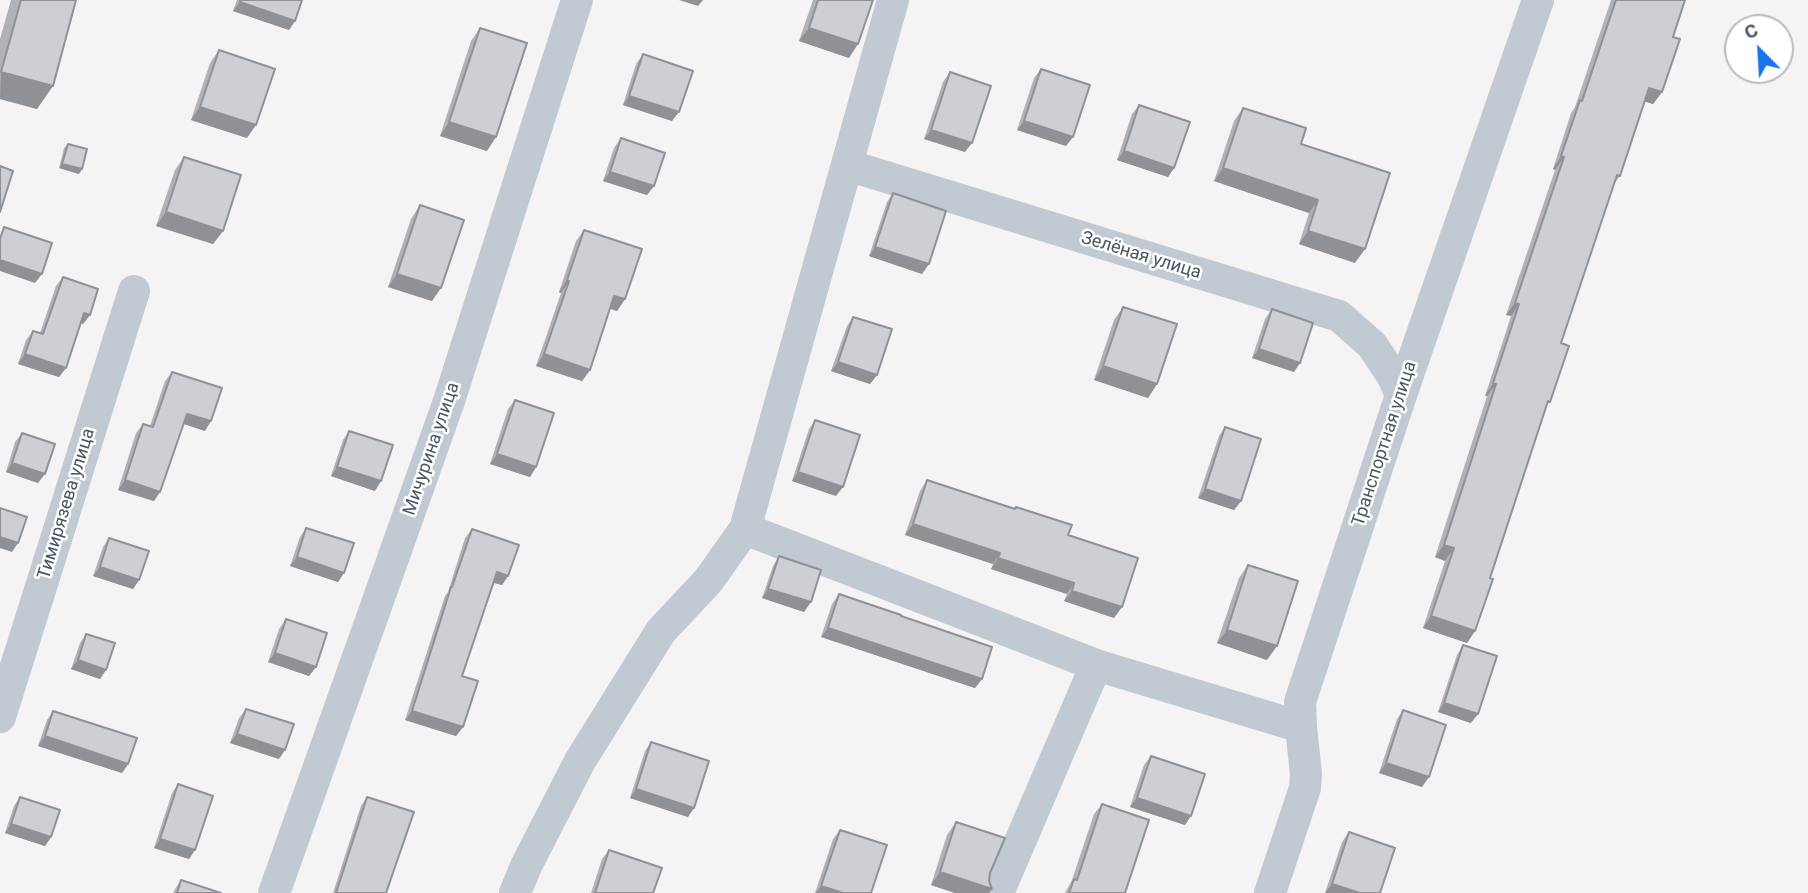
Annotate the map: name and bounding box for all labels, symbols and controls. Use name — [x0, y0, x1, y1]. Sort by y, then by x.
north arrow — [1724, 14, 1794, 84]
text: С — [1741, 18, 1761, 44]
street label: Зелёная улица — [1078, 228, 1204, 284]
street label: Транспортная улица — [1348, 359, 1422, 529]
street label: Мичурина улица — [399, 380, 465, 518]
street label: Тимирязева улица — [34, 426, 100, 582]

